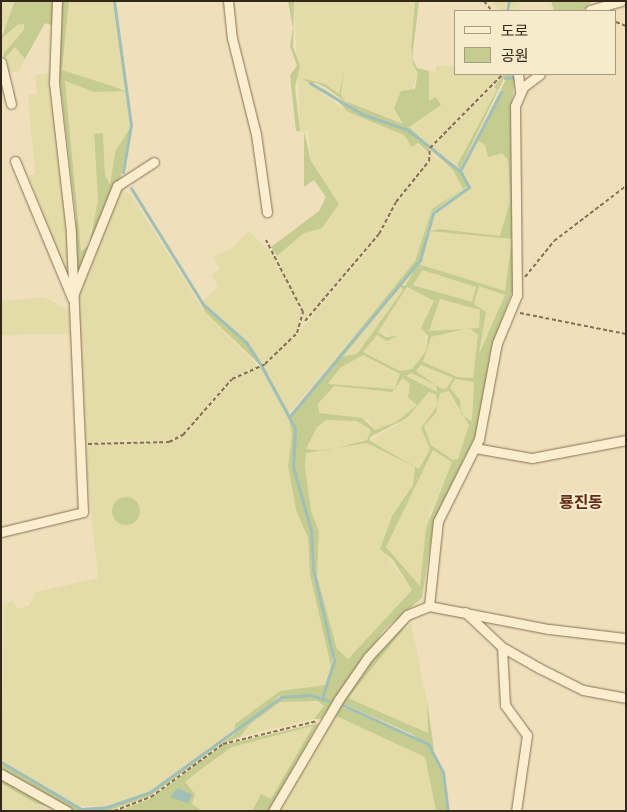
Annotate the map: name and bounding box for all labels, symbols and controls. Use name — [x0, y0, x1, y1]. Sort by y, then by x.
legend — [454, 10, 617, 75]
text: 도로 — [501, 20, 529, 40]
text: 공원 — [501, 45, 529, 65]
district label: 룡진동 — [559, 492, 603, 512]

